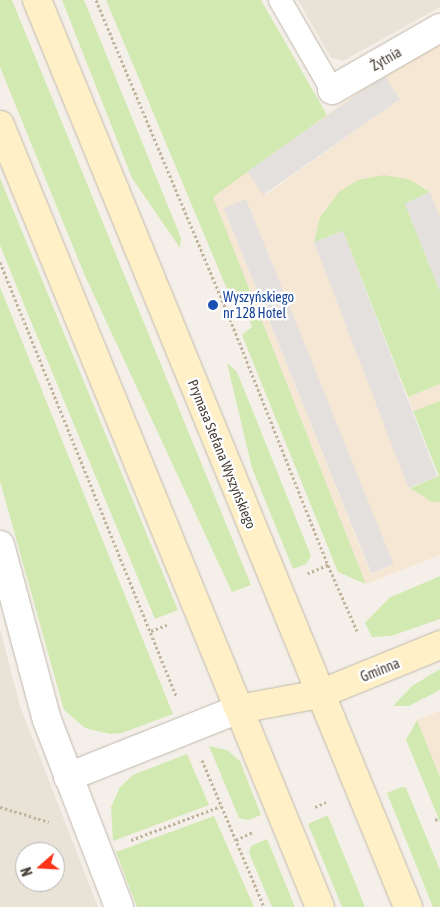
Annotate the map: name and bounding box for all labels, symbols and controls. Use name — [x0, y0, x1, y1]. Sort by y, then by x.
street label: Żytnia — [368, 44, 404, 74]
place label: Wyszyńskiego nr 128 Hotel — [223, 289, 294, 322]
marker: Wyszyńskiego nr 128 Hotel — [207, 299, 219, 311]
street label: Prymasa Stefana Wyszyńskiego — [184, 377, 260, 531]
street label: Gminna — [358, 655, 402, 685]
north arrow — [15, 842, 65, 892]
text: N — [18, 865, 36, 878]

